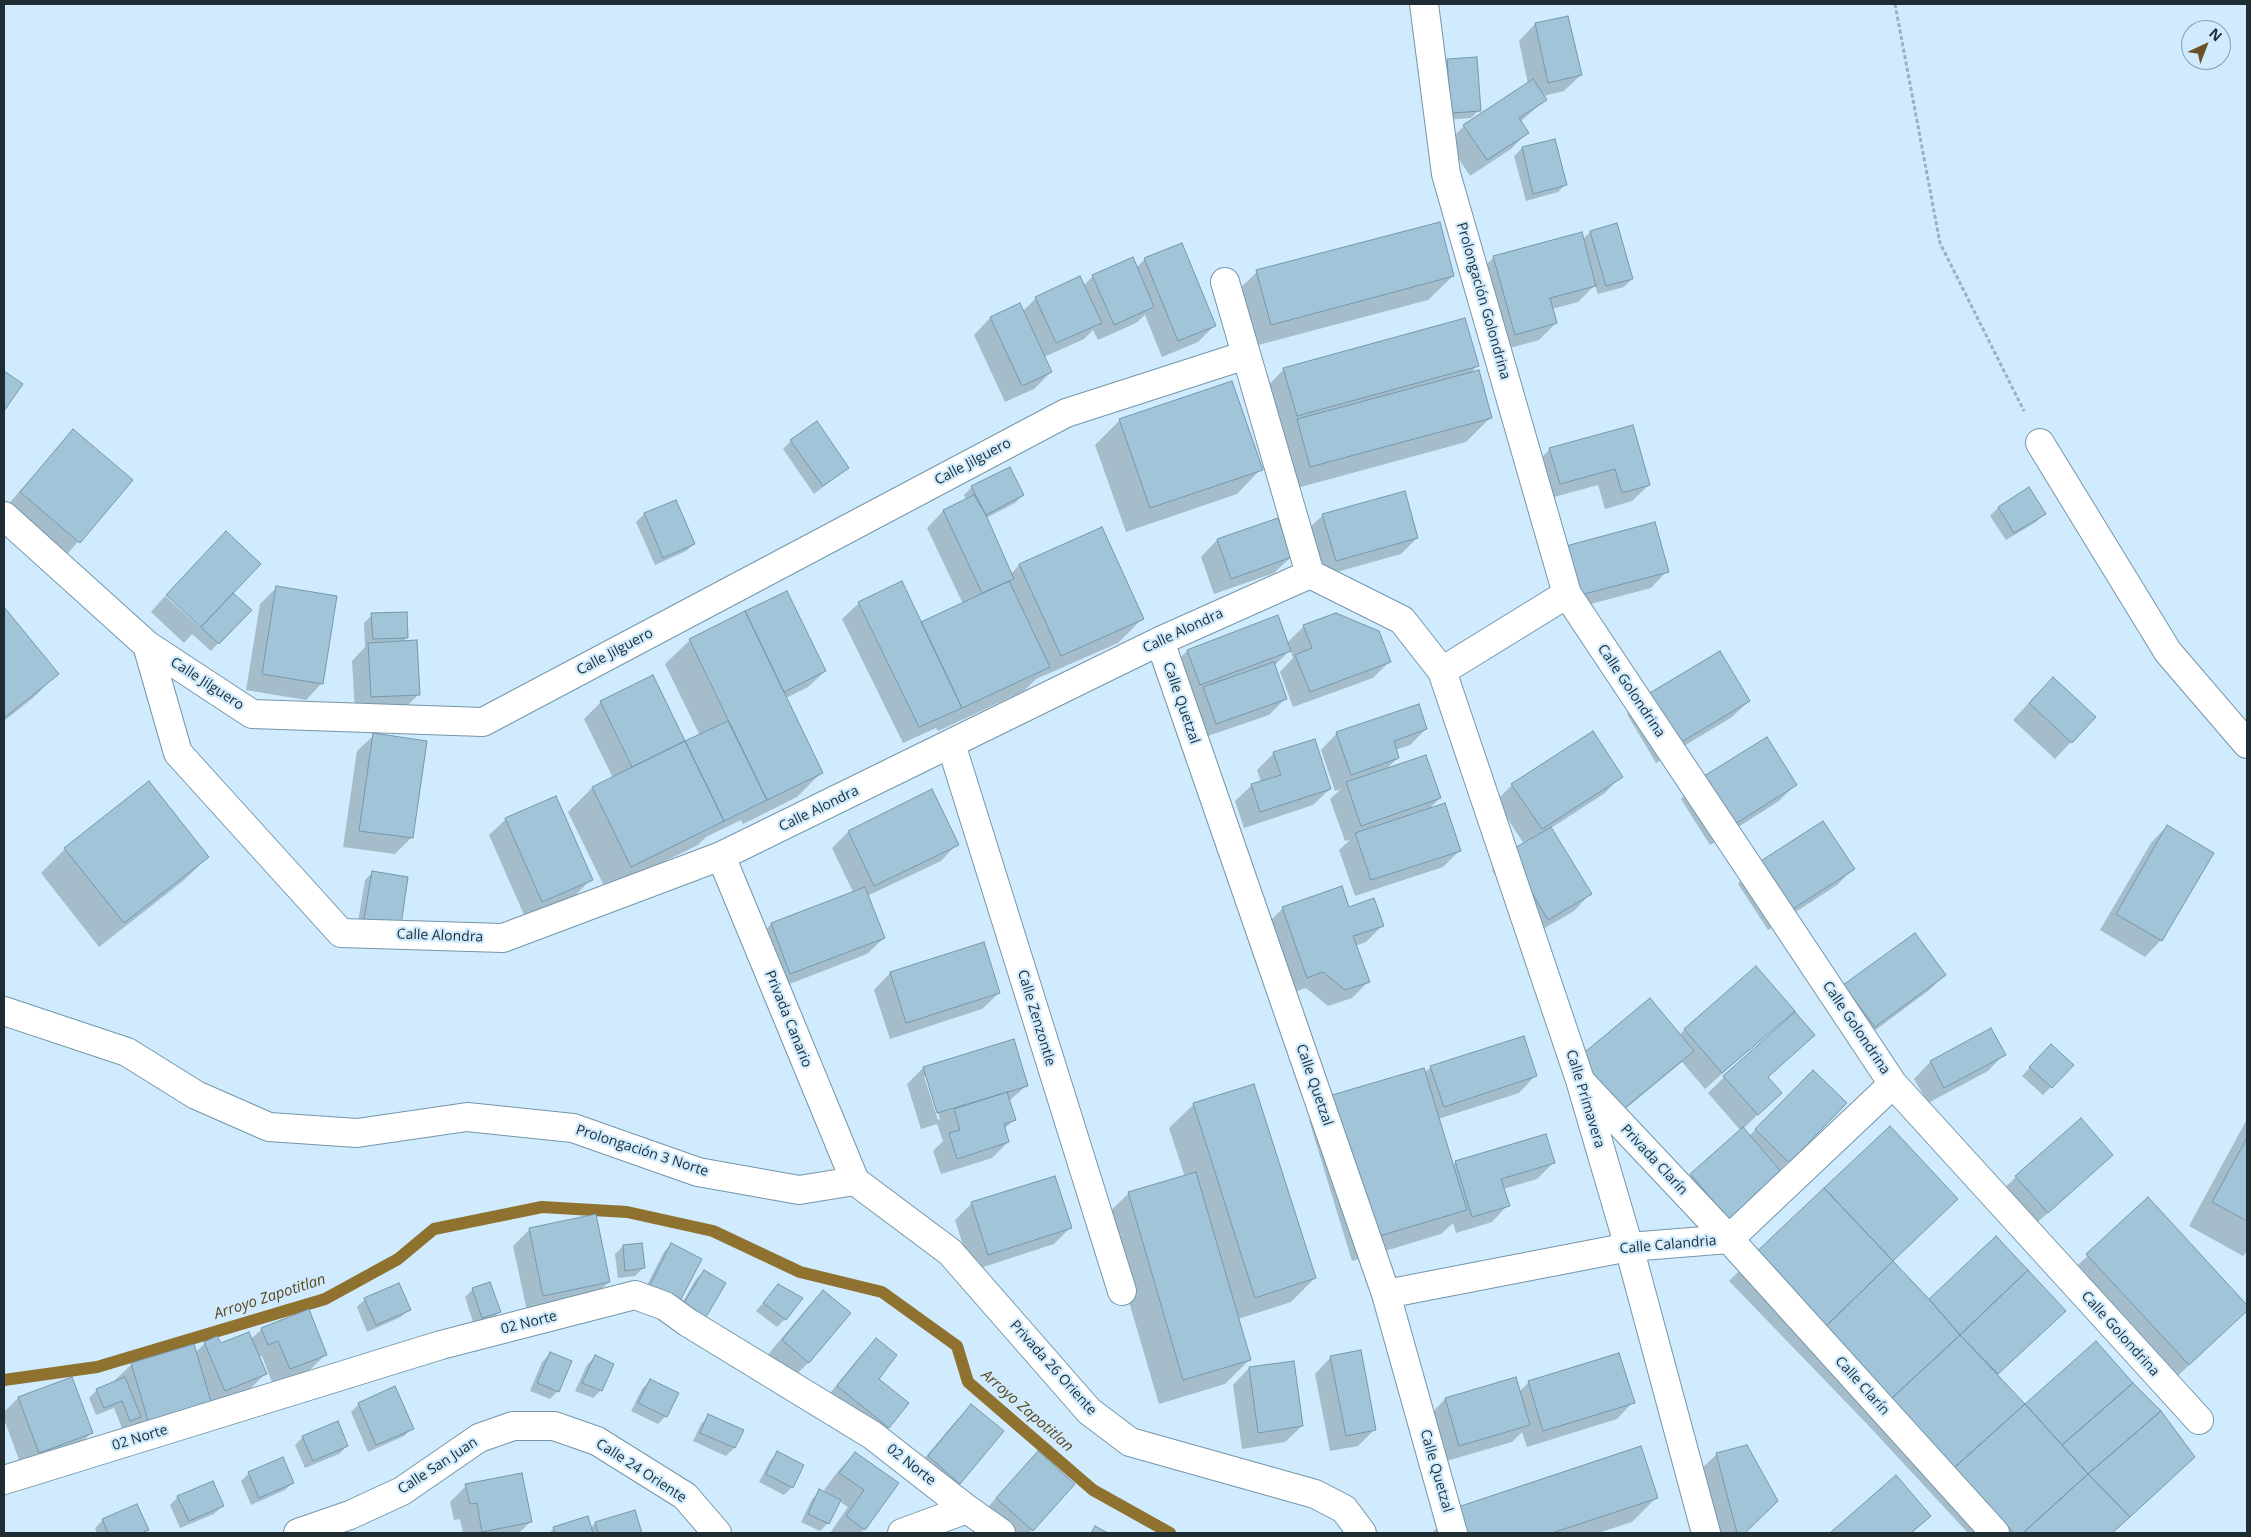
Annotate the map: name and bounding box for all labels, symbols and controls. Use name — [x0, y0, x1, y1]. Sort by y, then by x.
north arrow — [2181, 20, 2231, 70]
text: N — [2205, 24, 2227, 45]
street label: Prolongación Golondrina — [1453, 220, 1513, 382]
street label: Calle Jilguero — [932, 435, 1014, 489]
street label: Calle Alondra — [1140, 605, 1226, 657]
street label: Calle Jilguero — [574, 625, 656, 679]
street label: Calle Golondrina — [1594, 641, 1668, 741]
street label: Calle Jilguero — [167, 654, 247, 714]
street label: Calle Quetzal — [1159, 660, 1203, 746]
street label: Calle Alondra — [776, 782, 862, 836]
street label: Calle Alondra — [396, 926, 484, 946]
street label: Privada Canario — [761, 968, 815, 1070]
street label: Calle Zenzontle — [1013, 968, 1059, 1068]
street label: Calle Golondrina — [1819, 978, 1893, 1078]
street label: Calle Quetzal — [1292, 1042, 1336, 1128]
street label: Calle Primavera — [1562, 1048, 1608, 1150]
street label: Privada Clarín — [1617, 1121, 1691, 1199]
street label: Prolongación 3 Norte — [574, 1122, 710, 1180]
street label: Calle Calandria — [1619, 1232, 1717, 1258]
water label: Arroyo Zapotitlan — [212, 1271, 328, 1323]
street label: Calle Golondrina — [2077, 1288, 2163, 1380]
street label: 02 Norte — [499, 1308, 559, 1338]
street label: Privada 26 Oriente — [1006, 1317, 1100, 1419]
street label: Calle Clarín — [1831, 1353, 1893, 1419]
water label: Arroyo Zapotitlan — [977, 1366, 1077, 1456]
street label: 02 Norte — [110, 1422, 170, 1454]
street label: Calle Quetzal — [1416, 1428, 1456, 1514]
street label: Calle San Juan — [395, 1434, 481, 1498]
street label: Calle 24 Oriente — [593, 1436, 689, 1506]
street label: 02 Norte — [883, 1441, 939, 1489]

